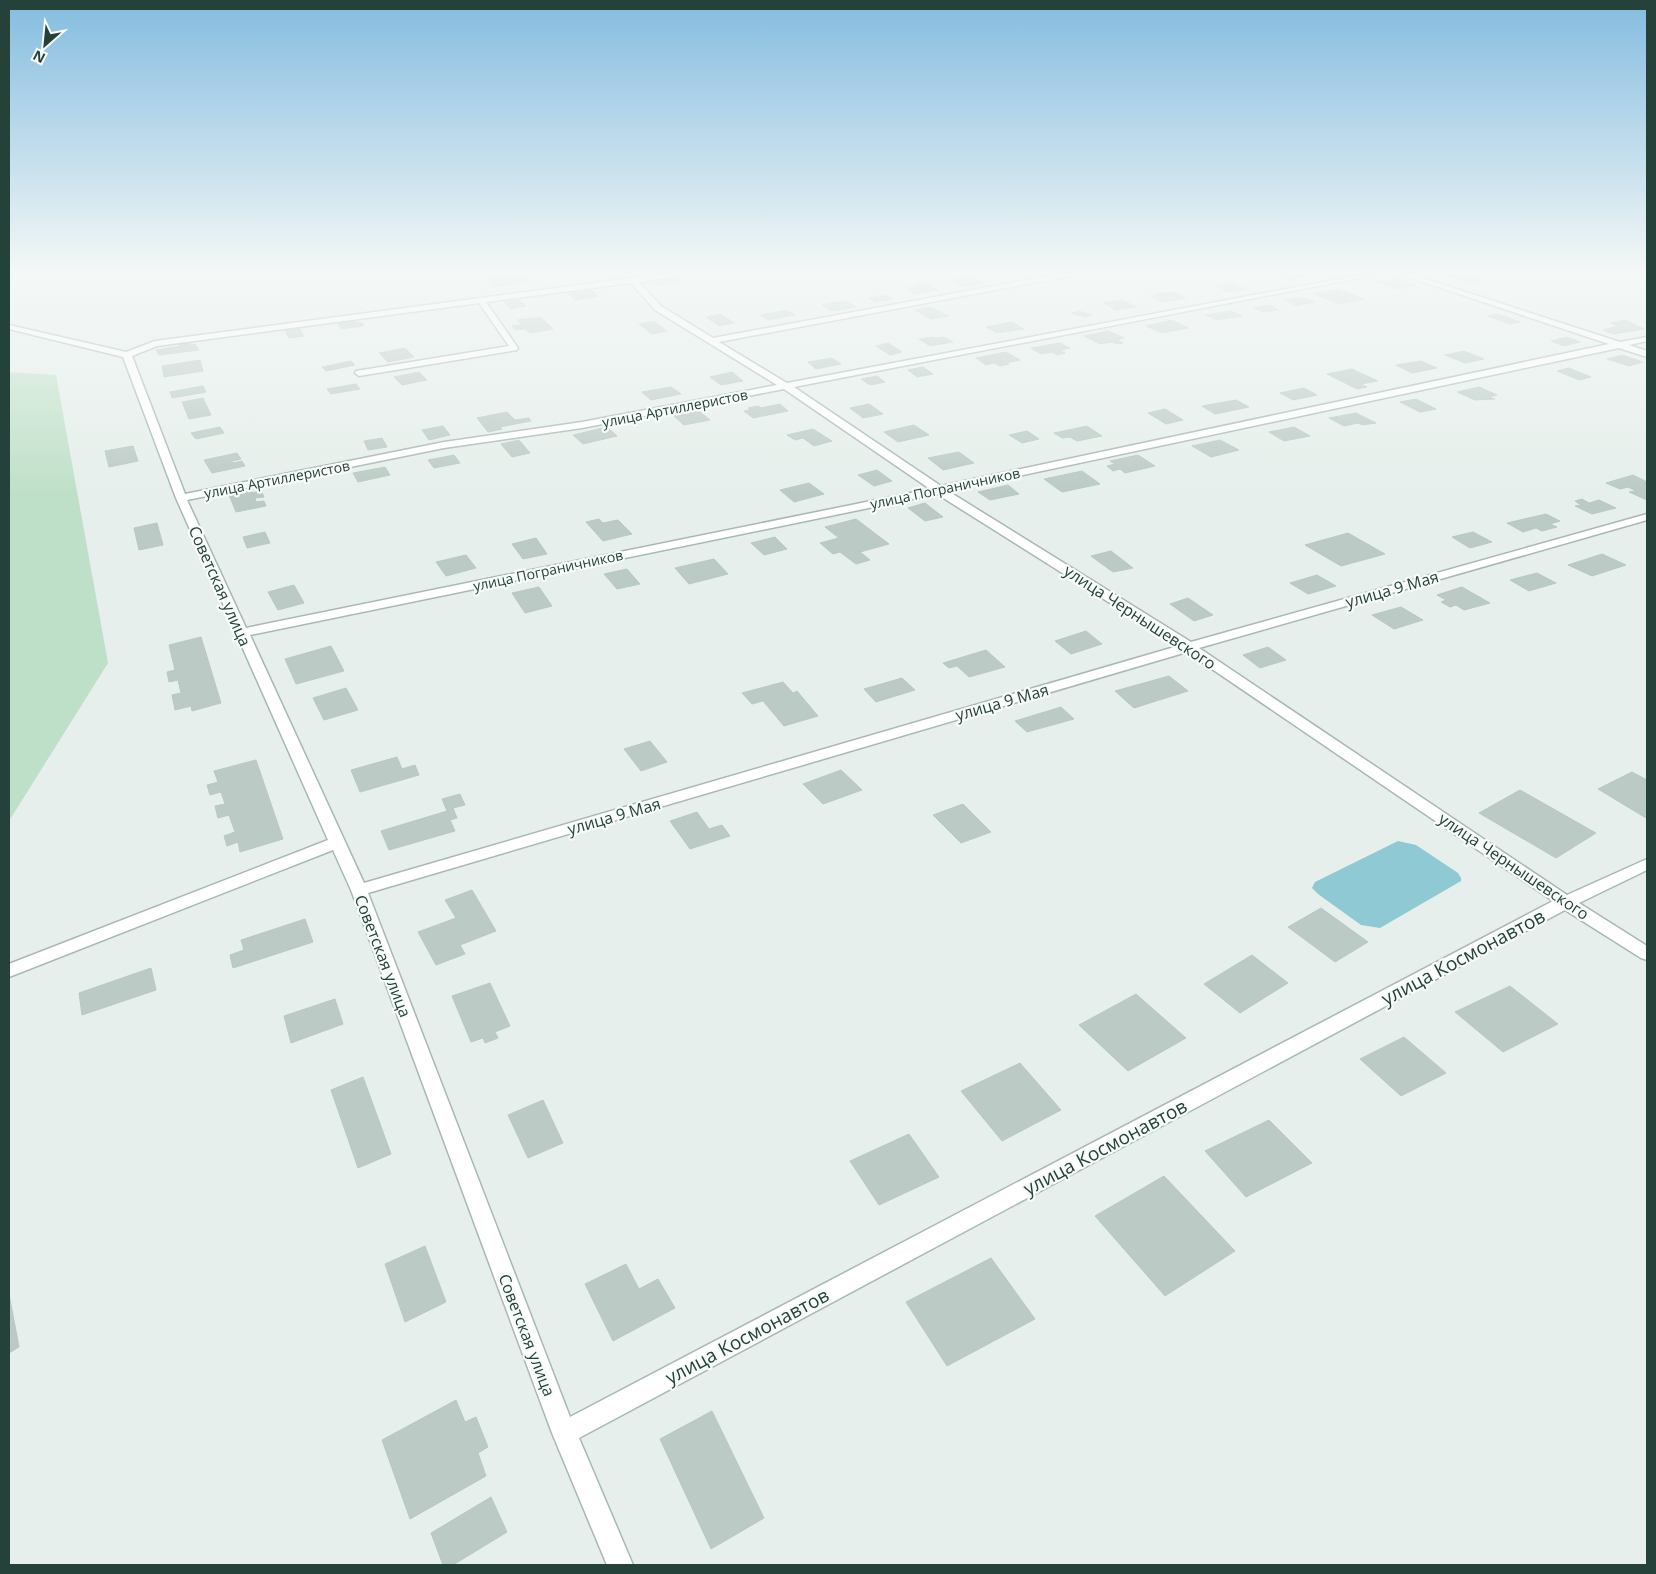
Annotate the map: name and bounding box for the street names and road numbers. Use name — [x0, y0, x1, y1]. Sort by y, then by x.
street label: улица Артиллеристов — [600, 385, 750, 431]
street label: улица Артиллеристов — [202, 456, 352, 502]
street label: улица Пограничников — [868, 463, 1022, 513]
street label: Советская улица — [184, 522, 256, 650]
street label: улица Пограничников — [471, 545, 625, 595]
street label: улица Чернышевского — [1060, 560, 1220, 674]
street label: улица 9 Мая — [1343, 565, 1441, 613]
street label: улица 9 Мая — [953, 678, 1051, 726]
street label: улица 9 Мая — [565, 792, 663, 840]
street label: улица Чернышевского — [1434, 807, 1594, 925]
street label: Советская улица — [350, 892, 416, 1020]
street label: улица Космонавтов — [1376, 903, 1550, 1011]
street label: улица Космонавтов — [1018, 1093, 1192, 1201]
street label: Советская улица — [494, 1271, 560, 1399]
street label: улица Космонавтов — [660, 1282, 834, 1390]

